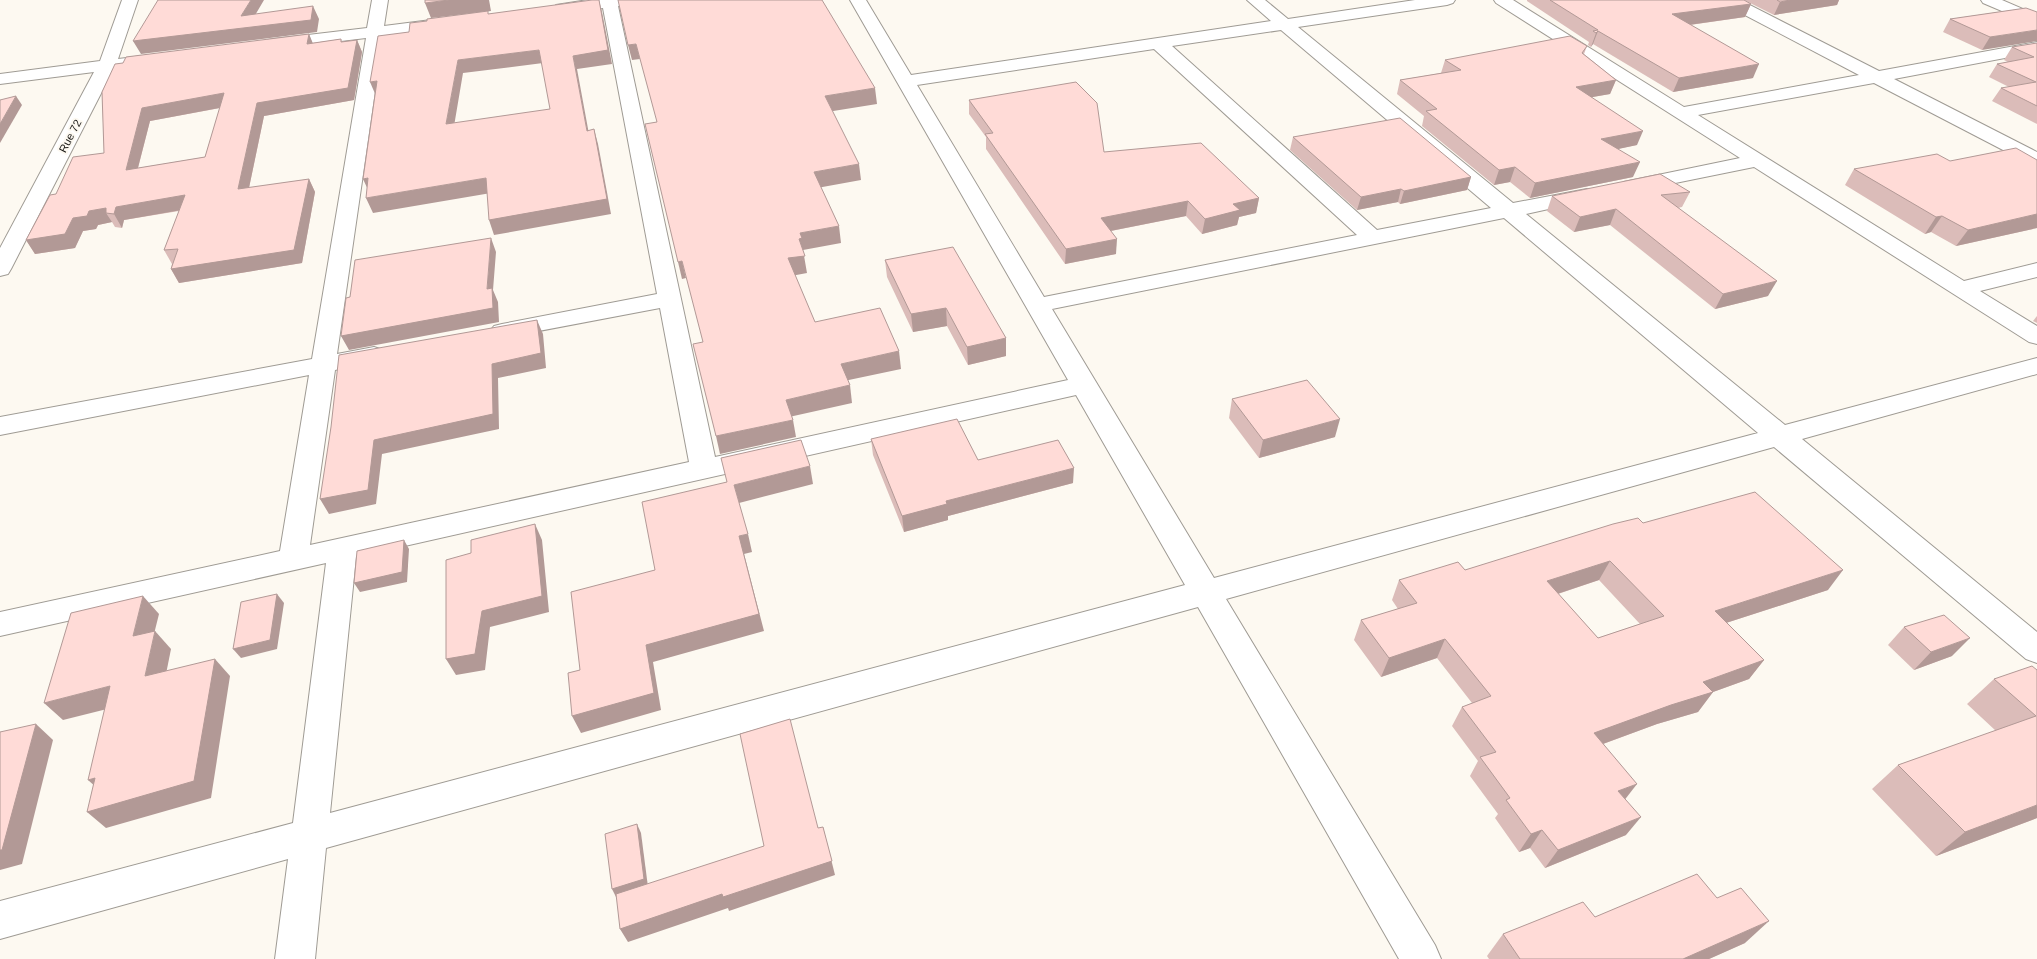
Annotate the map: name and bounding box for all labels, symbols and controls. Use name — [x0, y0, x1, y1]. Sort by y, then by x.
street label: Rue 72 — [56, 118, 84, 154]

